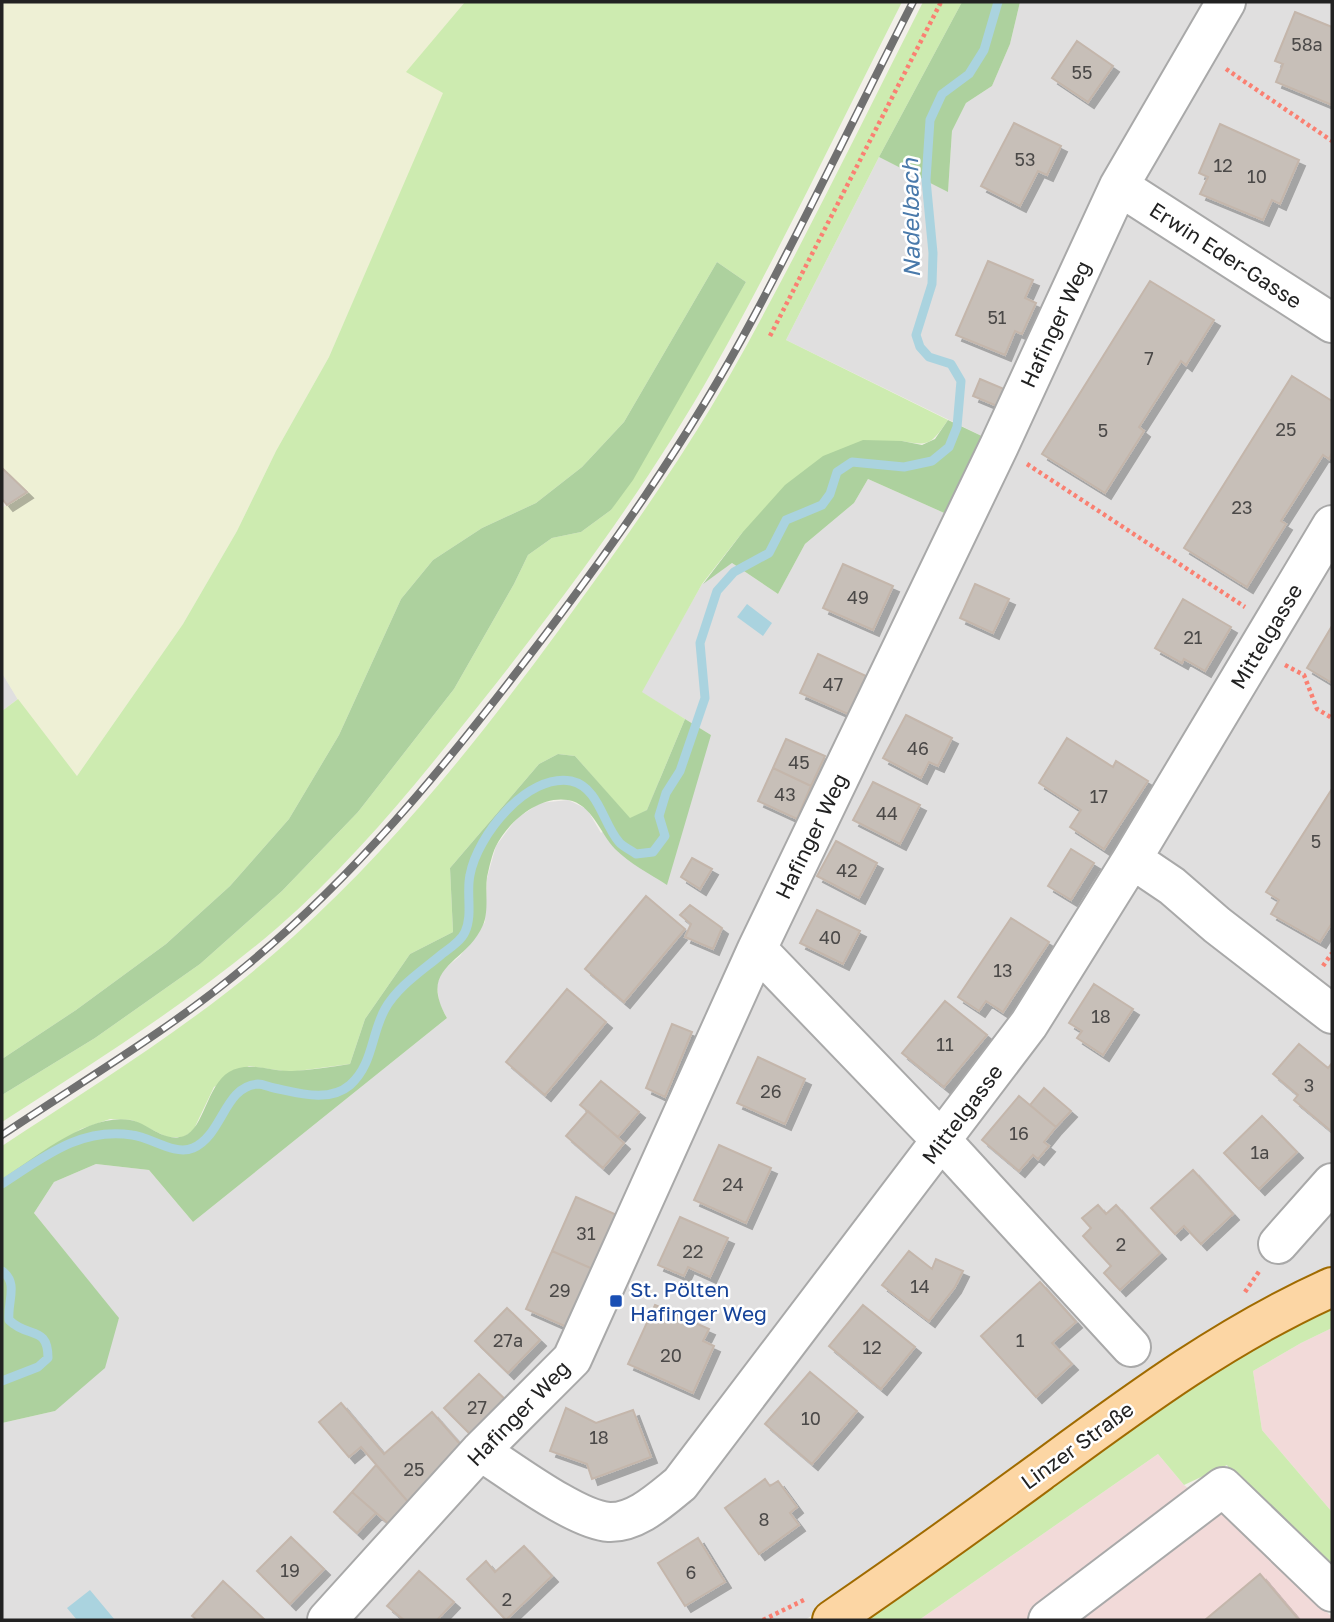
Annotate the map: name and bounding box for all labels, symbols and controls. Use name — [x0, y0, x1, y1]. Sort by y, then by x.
house number: 58a — [1291, 33, 1323, 55]
house number: 55 — [1072, 61, 1092, 83]
house number: 53 — [1015, 148, 1035, 170]
house number: 12 — [1213, 154, 1233, 176]
water label: Nadelbach — [895, 157, 925, 278]
house number: 10 — [1247, 165, 1267, 187]
street label: Erwin Eder-Gasse — [1145, 196, 1307, 314]
street label: Hafinger Weg — [1014, 256, 1096, 392]
house number: 51 — [987, 306, 1007, 328]
house number: 7 — [1144, 347, 1154, 369]
house number: 25 — [1276, 418, 1296, 440]
house number: 5 — [1098, 419, 1108, 441]
house number: 23 — [1232, 496, 1252, 518]
street label: Mittelgasse — [1224, 579, 1308, 693]
house number: 49 — [847, 586, 869, 608]
house number: 21 — [1183, 626, 1203, 648]
house number: 47 — [823, 673, 843, 695]
house number: 46 — [907, 737, 929, 759]
house number: 45 — [788, 751, 810, 773]
street label: Hafinger Weg — [769, 769, 853, 903]
house number: 43 — [774, 783, 796, 805]
house number: 17 — [1090, 785, 1108, 807]
house number: 44 — [876, 802, 898, 824]
house number: 5 — [1311, 830, 1321, 852]
house number: 42 — [836, 859, 858, 881]
house number: 40 — [819, 926, 841, 948]
house number: 13 — [993, 959, 1013, 981]
house number: 18 — [1091, 1005, 1111, 1027]
house number: 11 — [936, 1033, 954, 1055]
street label: Mittelgasse — [916, 1059, 1008, 1169]
house number: 3 — [1304, 1074, 1314, 1096]
house number: 26 — [760, 1080, 782, 1102]
house number: 16 — [1009, 1122, 1029, 1144]
house number: 1a — [1251, 1141, 1269, 1163]
house number: 24 — [722, 1173, 744, 1195]
house number: 31 — [576, 1222, 596, 1244]
house number: 2 — [1116, 1233, 1126, 1255]
house number: 22 — [683, 1240, 703, 1262]
house number: 14 — [910, 1275, 930, 1297]
place label: St. Pölten Hafinger Weg — [630, 1276, 767, 1326]
house number: 29 — [549, 1279, 571, 1301]
marker: St. Pölten Hafinger Weg — [608, 1293, 624, 1309]
house number: 27a — [493, 1329, 523, 1351]
house number: 1 — [1016, 1329, 1025, 1351]
house number: 12 — [862, 1336, 882, 1358]
house number: 20 — [660, 1344, 682, 1366]
street label: Hafinger Weg — [461, 1355, 575, 1471]
house number: 27 — [467, 1396, 487, 1418]
street label: Linzer Straße — [1016, 1396, 1138, 1494]
house number: 10 — [801, 1407, 821, 1429]
house number: 18 — [589, 1426, 609, 1448]
house number: 25 — [404, 1458, 424, 1480]
house number: 8 — [759, 1508, 769, 1530]
house number: 19 — [280, 1559, 300, 1581]
house number: 6 — [686, 1561, 696, 1583]
house number: 2 — [502, 1588, 512, 1610]

